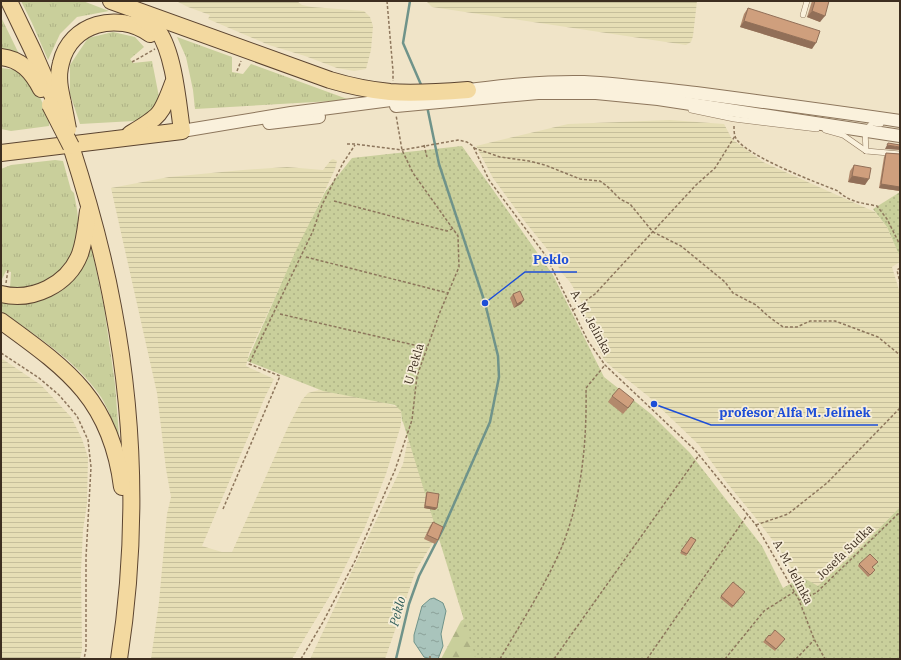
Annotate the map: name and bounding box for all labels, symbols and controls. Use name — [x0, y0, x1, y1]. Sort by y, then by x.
callout: Peklo — [525, 247, 577, 272]
text: Peklo — [533, 251, 569, 268]
street label: A. M. Jelínka — [568, 287, 615, 357]
street label: U Pekla — [400, 341, 427, 386]
callout: profesor Alfa M. Jelínek — [711, 400, 878, 425]
text: profesor Alfa M. Jelínek — [719, 404, 872, 421]
street label: Josefa Sudka — [813, 521, 877, 582]
street label: A. M. Jelínka — [770, 537, 817, 607]
water label: Peklo — [385, 594, 410, 629]

